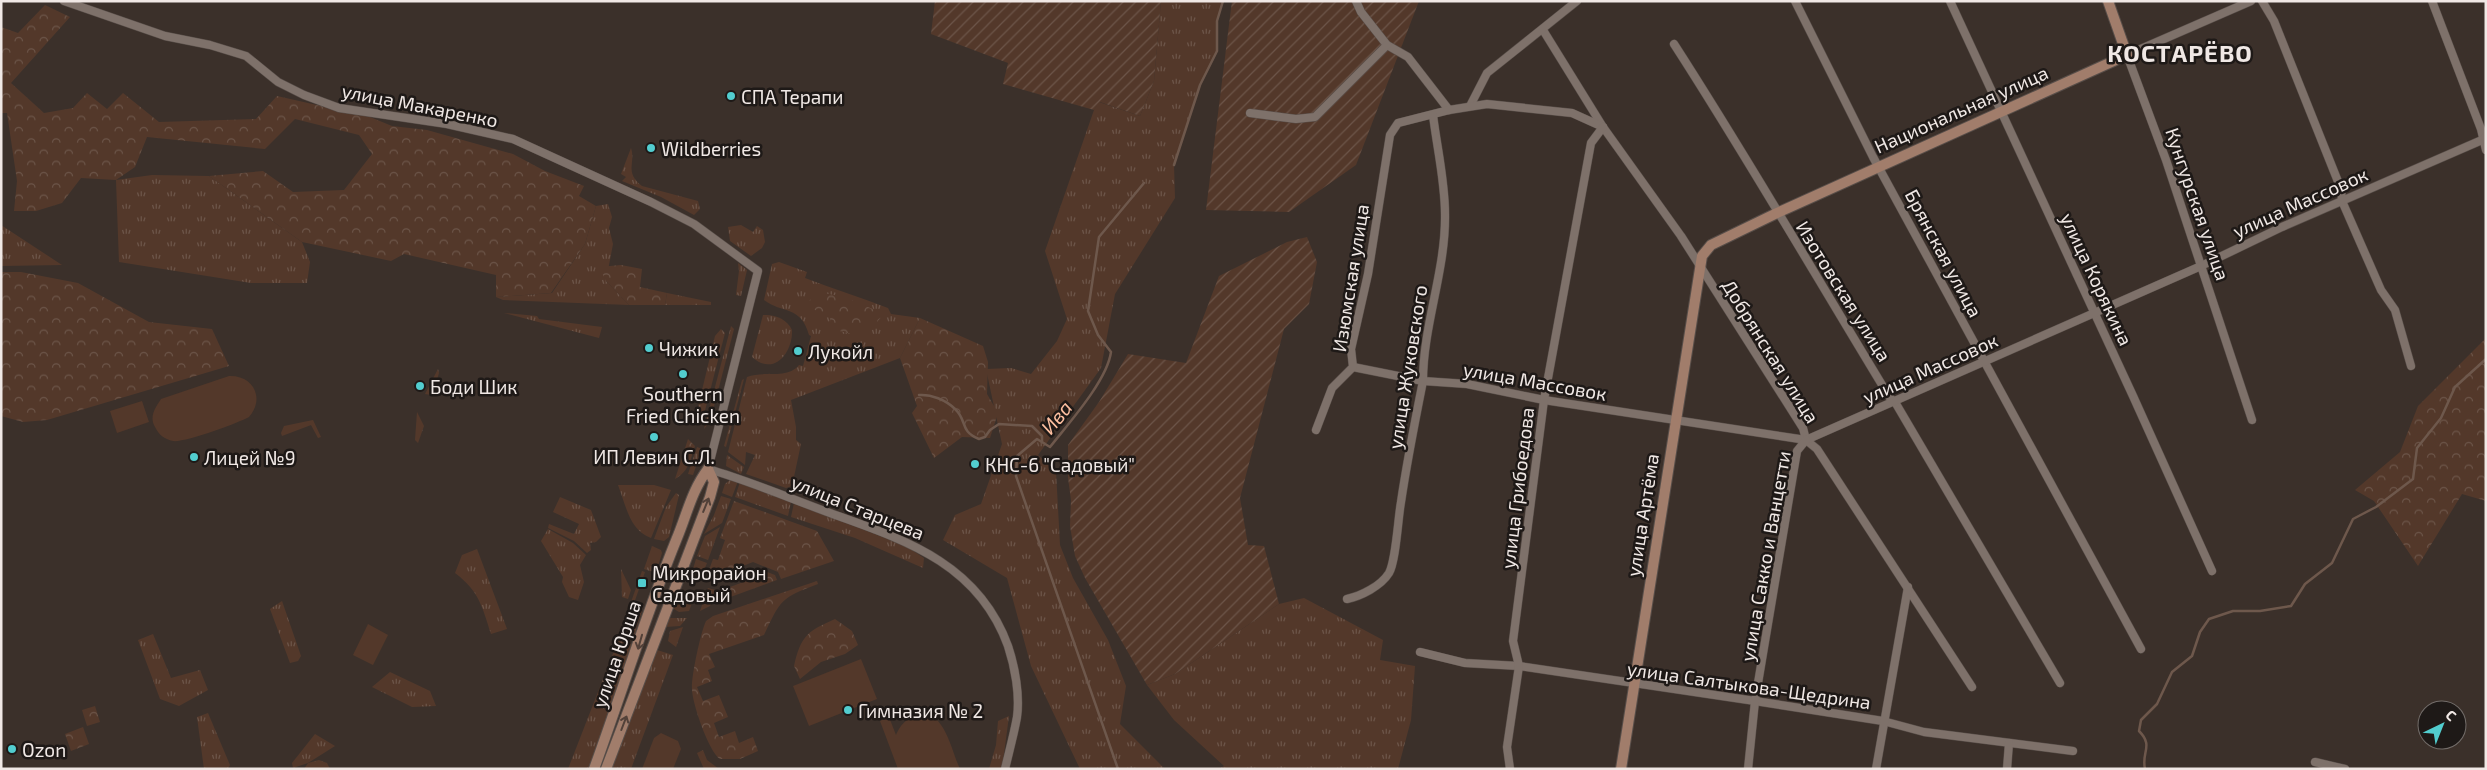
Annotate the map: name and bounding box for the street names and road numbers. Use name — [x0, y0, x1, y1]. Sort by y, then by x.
street label: Национальная улица — [1871, 60, 2052, 159]
street label: улица Макаренко — [340, 79, 500, 132]
street label: Кунгурская улица — [2160, 125, 2235, 284]
street label: улица Массовок — [2229, 162, 2371, 243]
street label: Брянская улица — [1900, 185, 1987, 321]
street label: Изюмская улица — [1327, 202, 1374, 354]
street label: улица Корякина — [2055, 209, 2138, 349]
street label: Изотовская улица — [1791, 216, 1897, 366]
street label: Добрянская улица — [1717, 275, 1824, 428]
street label: улица Жуковского — [1383, 283, 1432, 451]
street label: улица Массовок — [1859, 328, 2001, 409]
street label: улица Массовок — [1461, 357, 1609, 406]
street label: улица Грибоедова — [1496, 406, 1539, 570]
street label: улица Сакко и Ванцетти — [1735, 449, 1796, 663]
street label: улица Артёма — [1621, 452, 1664, 578]
street label: улица Старцева — [788, 470, 928, 545]
street label: улица Юрша — [587, 597, 646, 711]
street label: улица Салтыкова-Щедрина — [1625, 656, 1872, 714]

